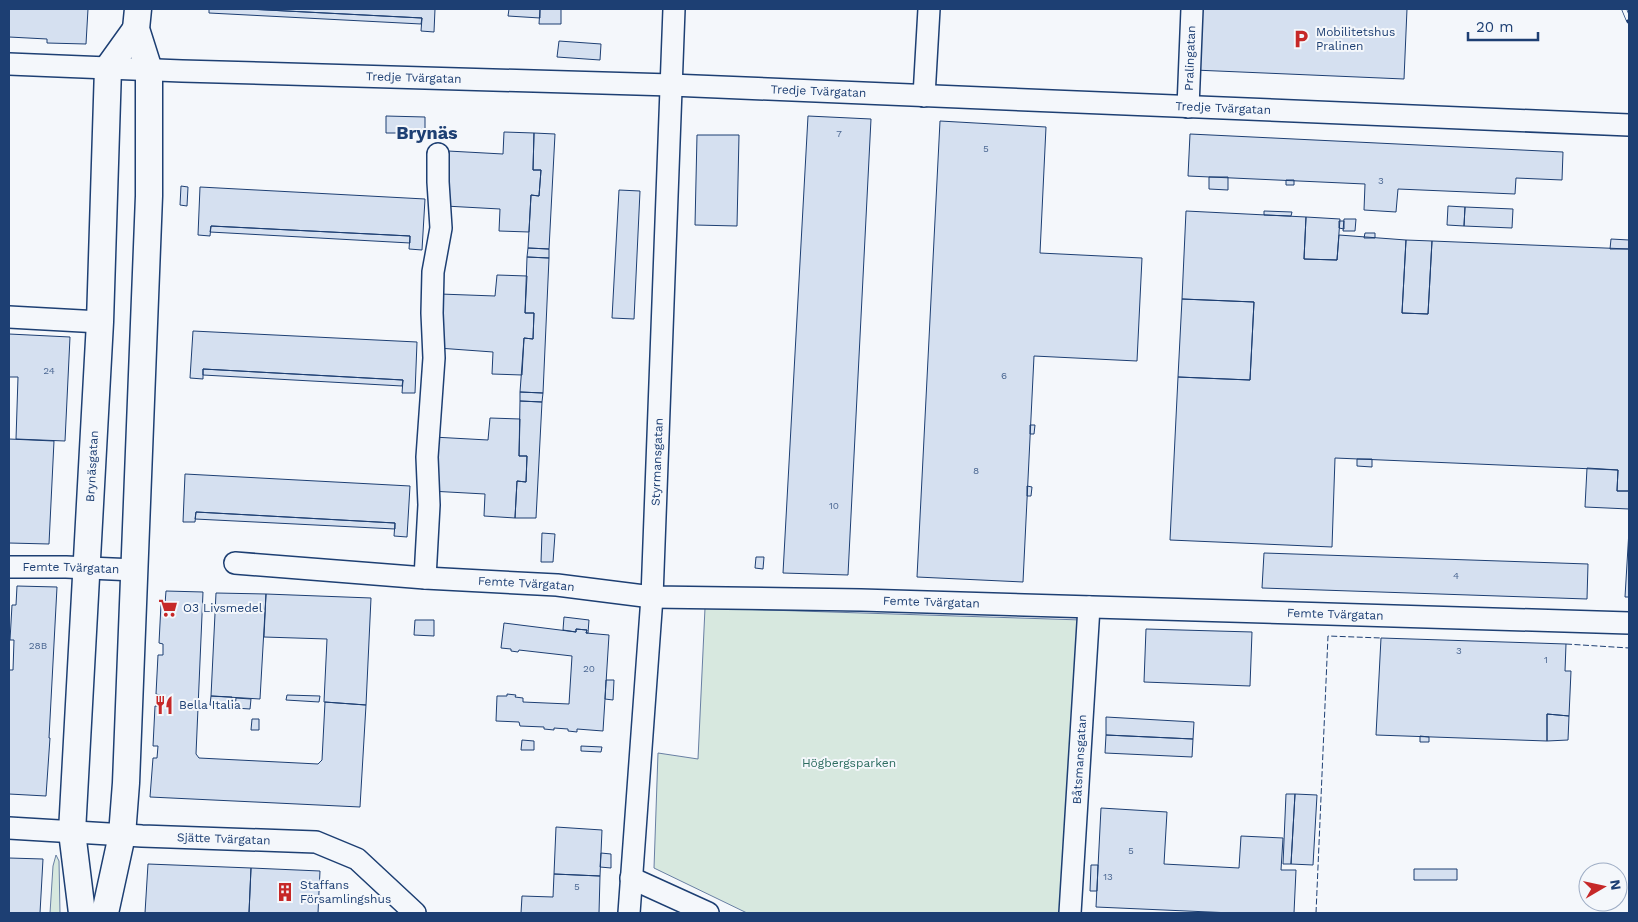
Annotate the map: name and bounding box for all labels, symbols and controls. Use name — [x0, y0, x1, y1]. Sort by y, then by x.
scale bar — [1468, 10, 1538, 42]
text: 20 m — [1476, 18, 1514, 36]
street label: Pralingatan — [1182, 25, 1198, 91]
place label: Mobilitetshus Pralinen — [1316, 25, 1395, 53]
parking icon: Mobilitetshus Pralinen — [1290, 28, 1312, 50]
street label: Tredje Tvärgatan — [366, 69, 462, 86]
street label: Tredje Tvärgatan — [770, 82, 867, 100]
street label: Tredje Tvärgatan — [1175, 99, 1271, 117]
district label: Brynäs — [396, 122, 458, 143]
house number: 7 — [836, 128, 842, 139]
house number: 5 — [983, 143, 989, 154]
house number: 3 — [1378, 175, 1384, 186]
house number: 24 — [43, 365, 55, 376]
house number: 6 — [1001, 370, 1007, 381]
street label: Styrmansgatan — [648, 418, 666, 506]
street label: Brynäsgatan — [83, 430, 101, 502]
house number: 8 — [973, 465, 979, 476]
house number: 10 — [829, 500, 839, 511]
street label: Femte Tvärgatan — [23, 560, 120, 576]
house number: 4 — [1453, 570, 1459, 581]
street label: Femte Tvärgatan — [477, 574, 575, 594]
street label: Femte Tvärgatan — [883, 594, 980, 611]
supermarket icon: O3 Livsmedel — [157, 597, 179, 619]
place label: O3 Livsmedel — [183, 601, 263, 615]
street label: Femte Tvärgatan — [1287, 606, 1384, 623]
house number: 28B — [29, 640, 47, 651]
house number: 3 — [1456, 645, 1462, 656]
house number: 1 — [1544, 654, 1548, 665]
house number: 20 — [583, 663, 595, 674]
restaurant icon: Bella Italia — [153, 694, 175, 716]
place label: Bella Italia — [179, 698, 241, 712]
street label: Båtsmansgatan — [1070, 714, 1089, 805]
park label: Högbergsparken — [802, 756, 896, 770]
street label: Sjätte Tvärgatan — [177, 830, 271, 847]
house number: 5 — [1128, 845, 1134, 856]
north arrow — [1578, 862, 1628, 912]
house number: 13 — [1103, 871, 1113, 882]
place label: Staffans Församlingshus — [300, 878, 391, 906]
text: N — [1607, 879, 1625, 891]
building icon: Staffans Församlingshus — [274, 881, 296, 903]
house number: 5 — [574, 881, 580, 892]

